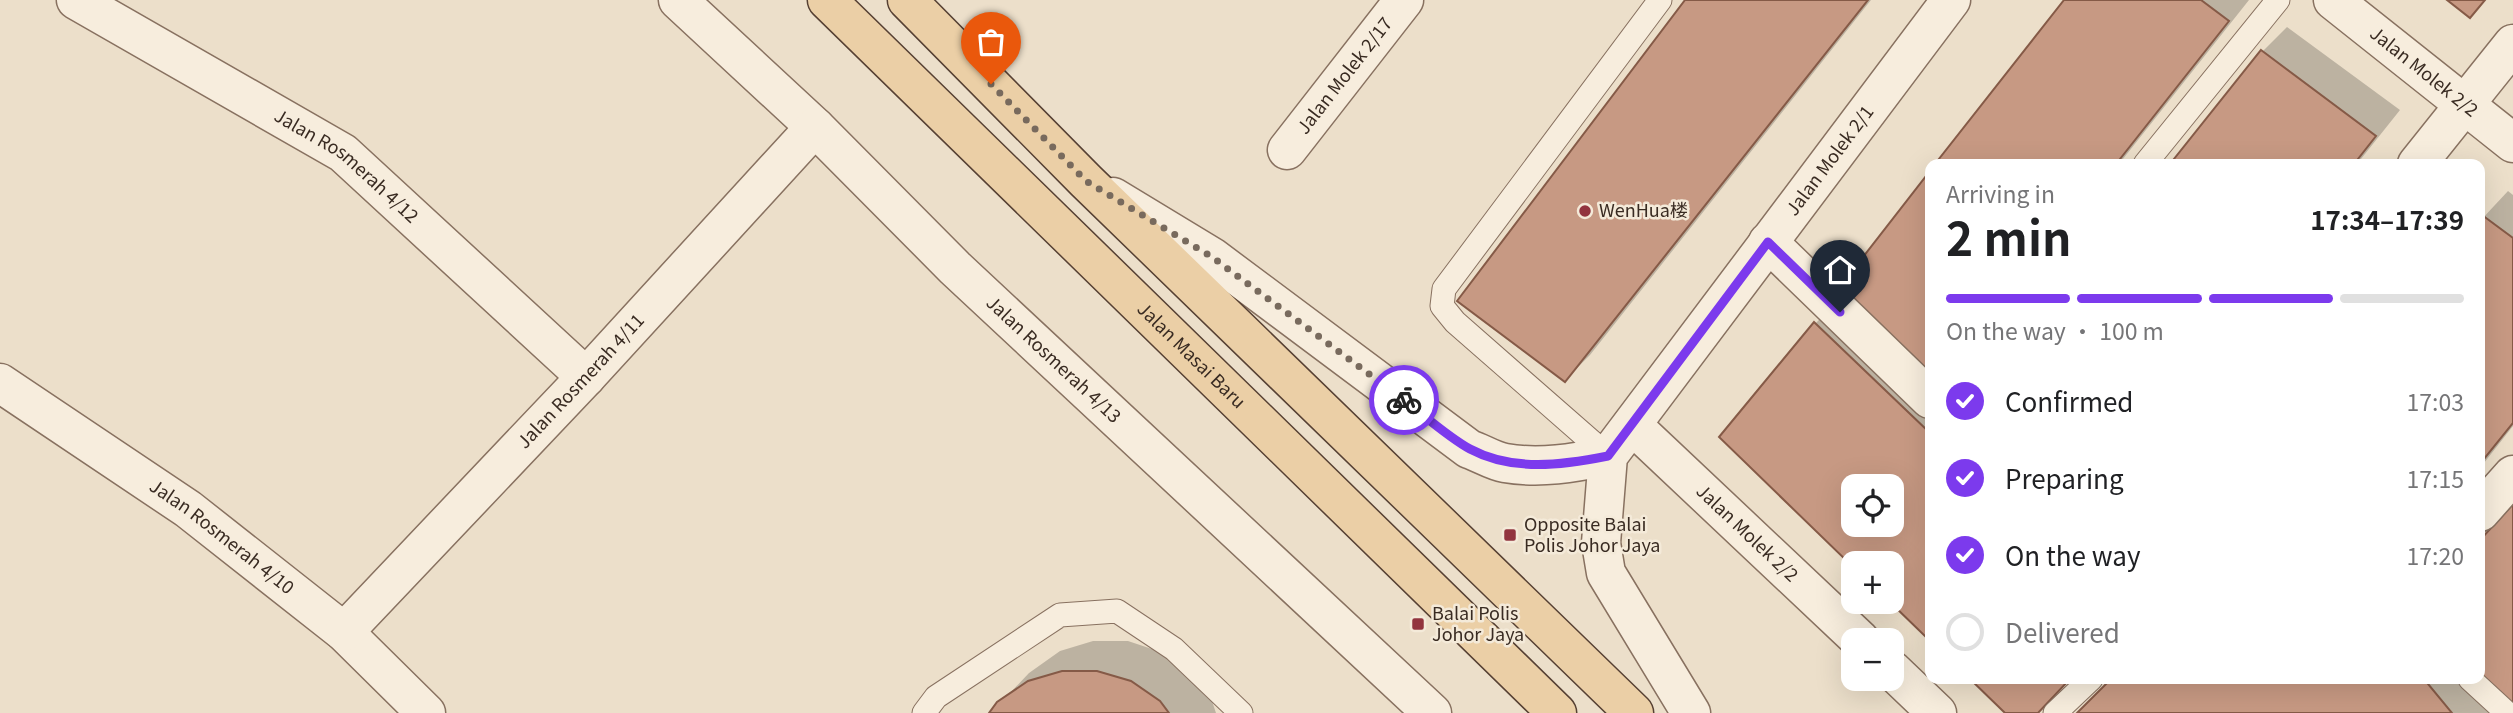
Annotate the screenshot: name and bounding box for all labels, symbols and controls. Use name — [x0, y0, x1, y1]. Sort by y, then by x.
street label: Jalan Molek 2/17 — [1289, 11, 1397, 139]
pin — [961, 12.0, 1021, 84]
street label: Jalan Molek 2/2 — [2365, 19, 2485, 122]
icon: bag — [972, 23, 1010, 61]
street label: Jalan Molek 2/1 — [1779, 99, 1879, 220]
street label: Jalan Rosmerah 4/12 — [270, 101, 425, 228]
text: Arriving in — [1946, 176, 2055, 210]
place label: WenHua楼 — [1599, 196, 1688, 222]
text: 17:34–17:39 — [2310, 200, 2464, 237]
marker: WenHua楼 — [1577, 203, 1593, 219]
text: 2 min — [1946, 203, 2071, 269]
pin — [1810, 240, 1870, 312]
icon: home — [1821, 251, 1859, 289]
street label: Jalan Rosmerah 4/13 — [982, 289, 1128, 428]
street label: Jalan Masai Baru — [1133, 295, 1253, 413]
street label: Jalan Rosmerah 4/11 — [510, 307, 649, 453]
text: On the way · 100 m — [1946, 313, 2164, 347]
courier — [1369, 365, 1439, 435]
icon: bike — [1385, 381, 1423, 419]
icon: check — [1946, 382, 1984, 420]
text: Confirmed — [2005, 382, 2134, 419]
text: 17:03 — [2407, 384, 2464, 418]
icon: check — [1946, 459, 1984, 497]
text: Preparing — [2005, 459, 2124, 496]
text: 17:15 — [2407, 461, 2464, 495]
street label: Jalan Rosmerah 4/10 — [145, 472, 301, 599]
map controls — [1841, 474, 1904, 691]
button: locate — [1841, 474, 1904, 537]
street label: Jalan Molek 2/2 — [1691, 477, 1805, 587]
place label: Opposite Balai Polis Johor Jaya — [1524, 510, 1661, 557]
marker: Opposite Balai Polis Johor Jaya — [1502, 527, 1518, 543]
icon: check — [1946, 536, 1984, 574]
text: On the way — [2005, 536, 2140, 573]
text: 17:20 — [2407, 538, 2464, 572]
button: + — [1841, 551, 1904, 614]
place label: Balai Polis Johor Jaya — [1432, 599, 1524, 646]
text: Delivered — [2005, 613, 2120, 650]
marker: Balai Polis Johor Jaya — [1410, 616, 1426, 632]
button: − — [1841, 628, 1904, 691]

